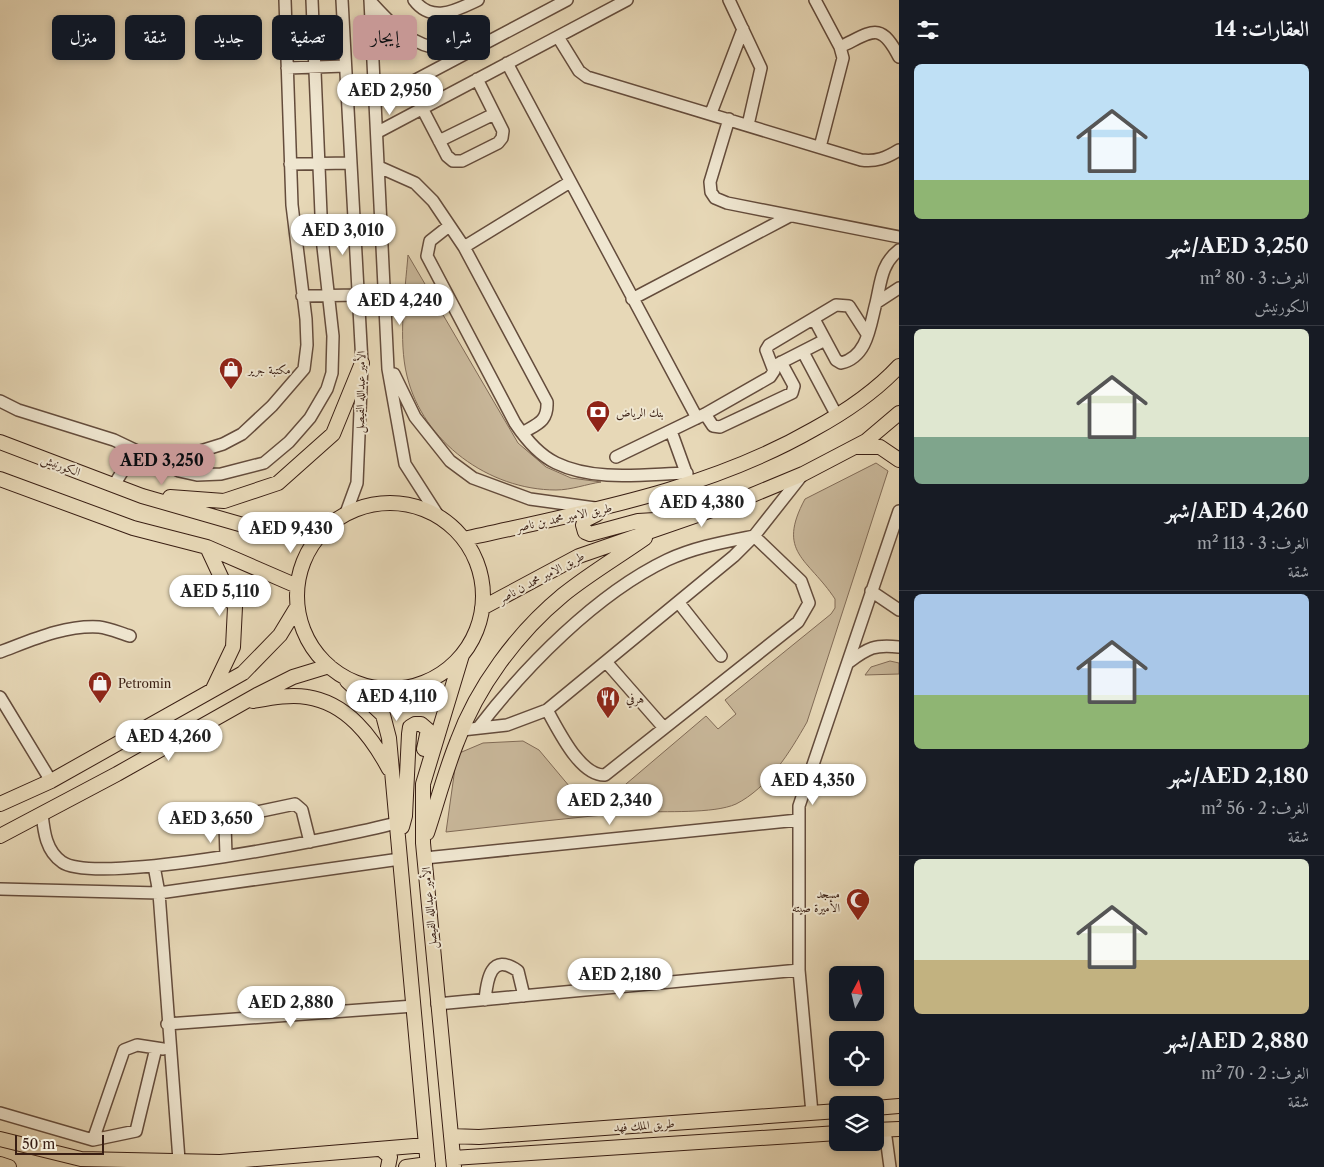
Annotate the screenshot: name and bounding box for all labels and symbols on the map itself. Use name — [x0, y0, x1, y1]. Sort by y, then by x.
pin: AED 2,950 — [333, 74, 447, 116]
pin: AED 3,010 — [286, 214, 400, 256]
pin: AED 4,240 — [343, 284, 457, 326]
street label: الأمير عبدالله الفيصل — [351, 350, 370, 433]
shop icon: مكتبة جرير — [218, 356, 244, 390]
place label: مكتبة جرير — [246, 362, 291, 377]
bank icon: بنك الرياض — [585, 399, 611, 433]
place label: بنك الرياض — [616, 405, 664, 421]
pin: AED 3,250 — [105, 444, 219, 486]
street label: الكورنيش — [39, 451, 83, 481]
pin: AED 4,380 — [645, 486, 759, 528]
street label: طريق الامير محمد بن ناصر — [513, 499, 614, 536]
pin: AED 9,430 — [234, 512, 348, 554]
street label: طريق الامير محمد ن ناصر — [493, 548, 587, 608]
pin: AED 5,110 — [163, 574, 277, 617]
shop icon: Petromin — [87, 670, 113, 704]
place label: Petromin — [118, 676, 172, 691]
pin: AED 4,110 — [340, 680, 454, 722]
restaurant icon: هرفي — [595, 685, 621, 719]
place label: هرفي — [626, 691, 644, 709]
pin: AED 4,260 — [112, 720, 226, 762]
pin: AED 4,350 — [756, 764, 870, 806]
pin: AED 2,340 — [553, 784, 667, 826]
pin: AED 3,650 — [154, 802, 268, 844]
street label: الأمير عبدالله الفيصل — [417, 866, 442, 950]
place label: مسجد الأميرة صيته — [792, 886, 840, 915]
mosque icon: مسجد الأميرة صيته — [845, 887, 871, 921]
pin: AED 2,180 — [563, 958, 677, 1000]
north arrow — [829, 966, 884, 1021]
pin: AED 2,880 — [234, 986, 348, 1028]
street label: طريق الملك فهد — [613, 1115, 675, 1136]
scale bar — [15, 1132, 104, 1155]

